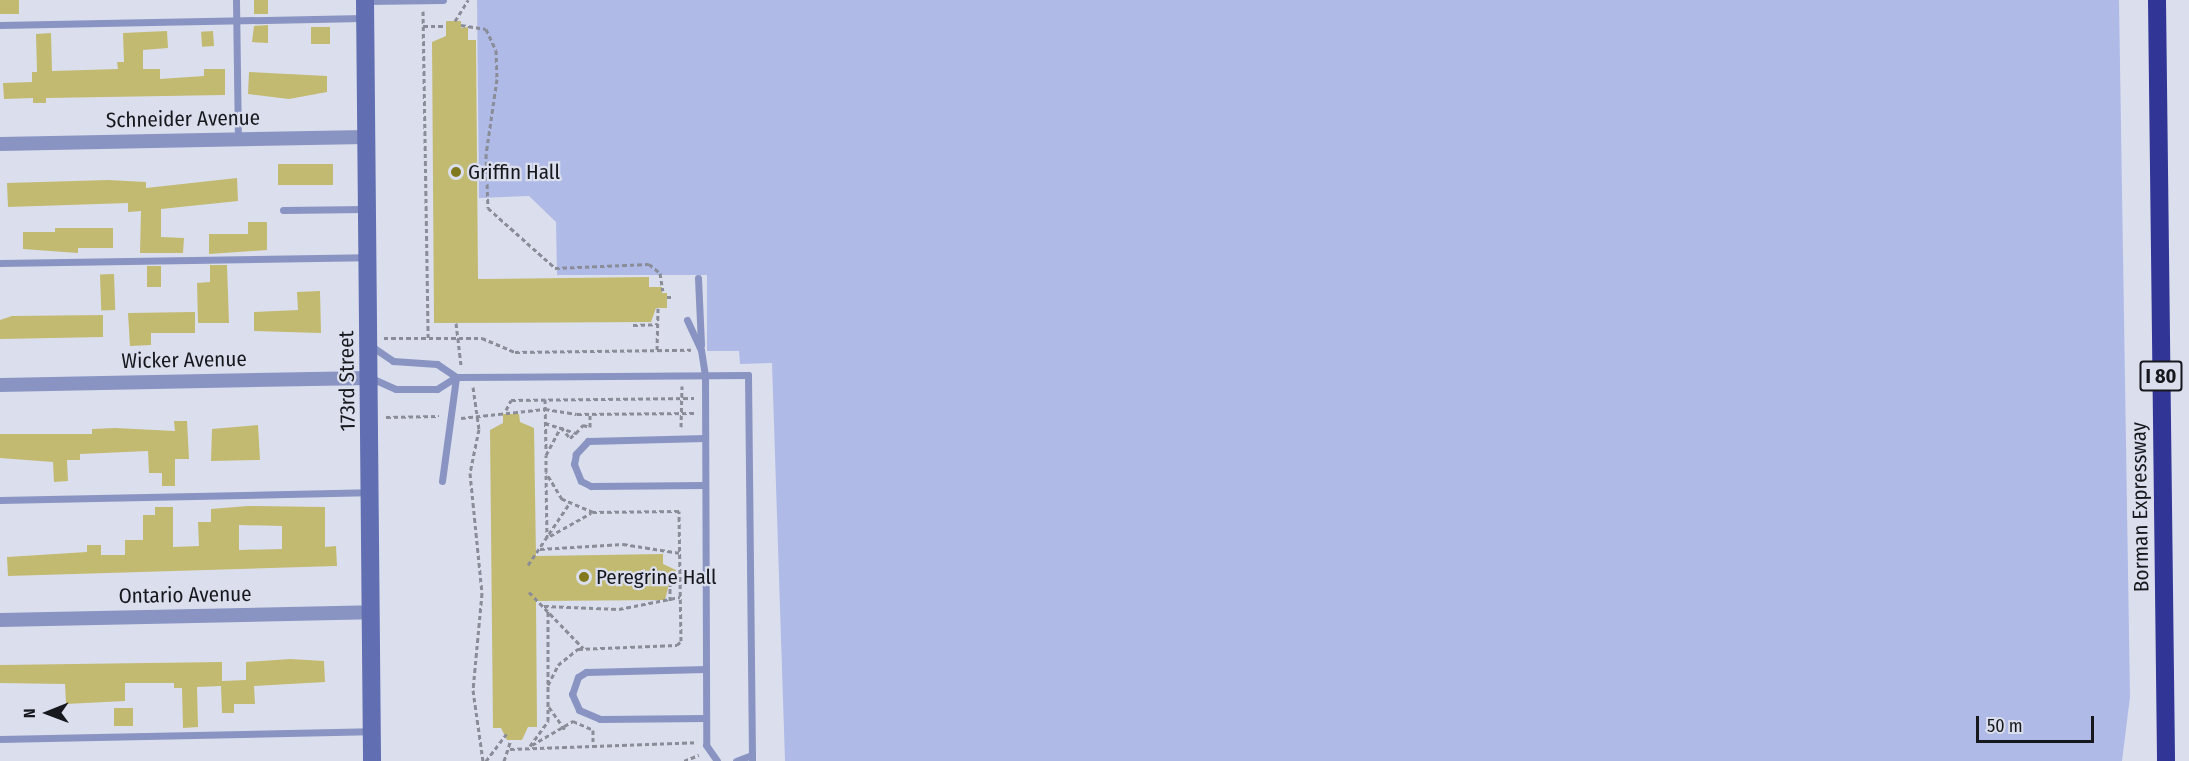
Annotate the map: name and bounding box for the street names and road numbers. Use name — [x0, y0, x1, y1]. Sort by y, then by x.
street label: Schneider Avenue — [106, 105, 260, 133]
street label: 173rd Street — [334, 330, 360, 432]
street label: Wicker Avenue — [121, 346, 247, 374]
road number: I 80 — [2138, 359, 2184, 393]
street label: Borman Expressway — [2126, 422, 2154, 592]
street label: Ontario Avenue — [118, 581, 252, 609]

